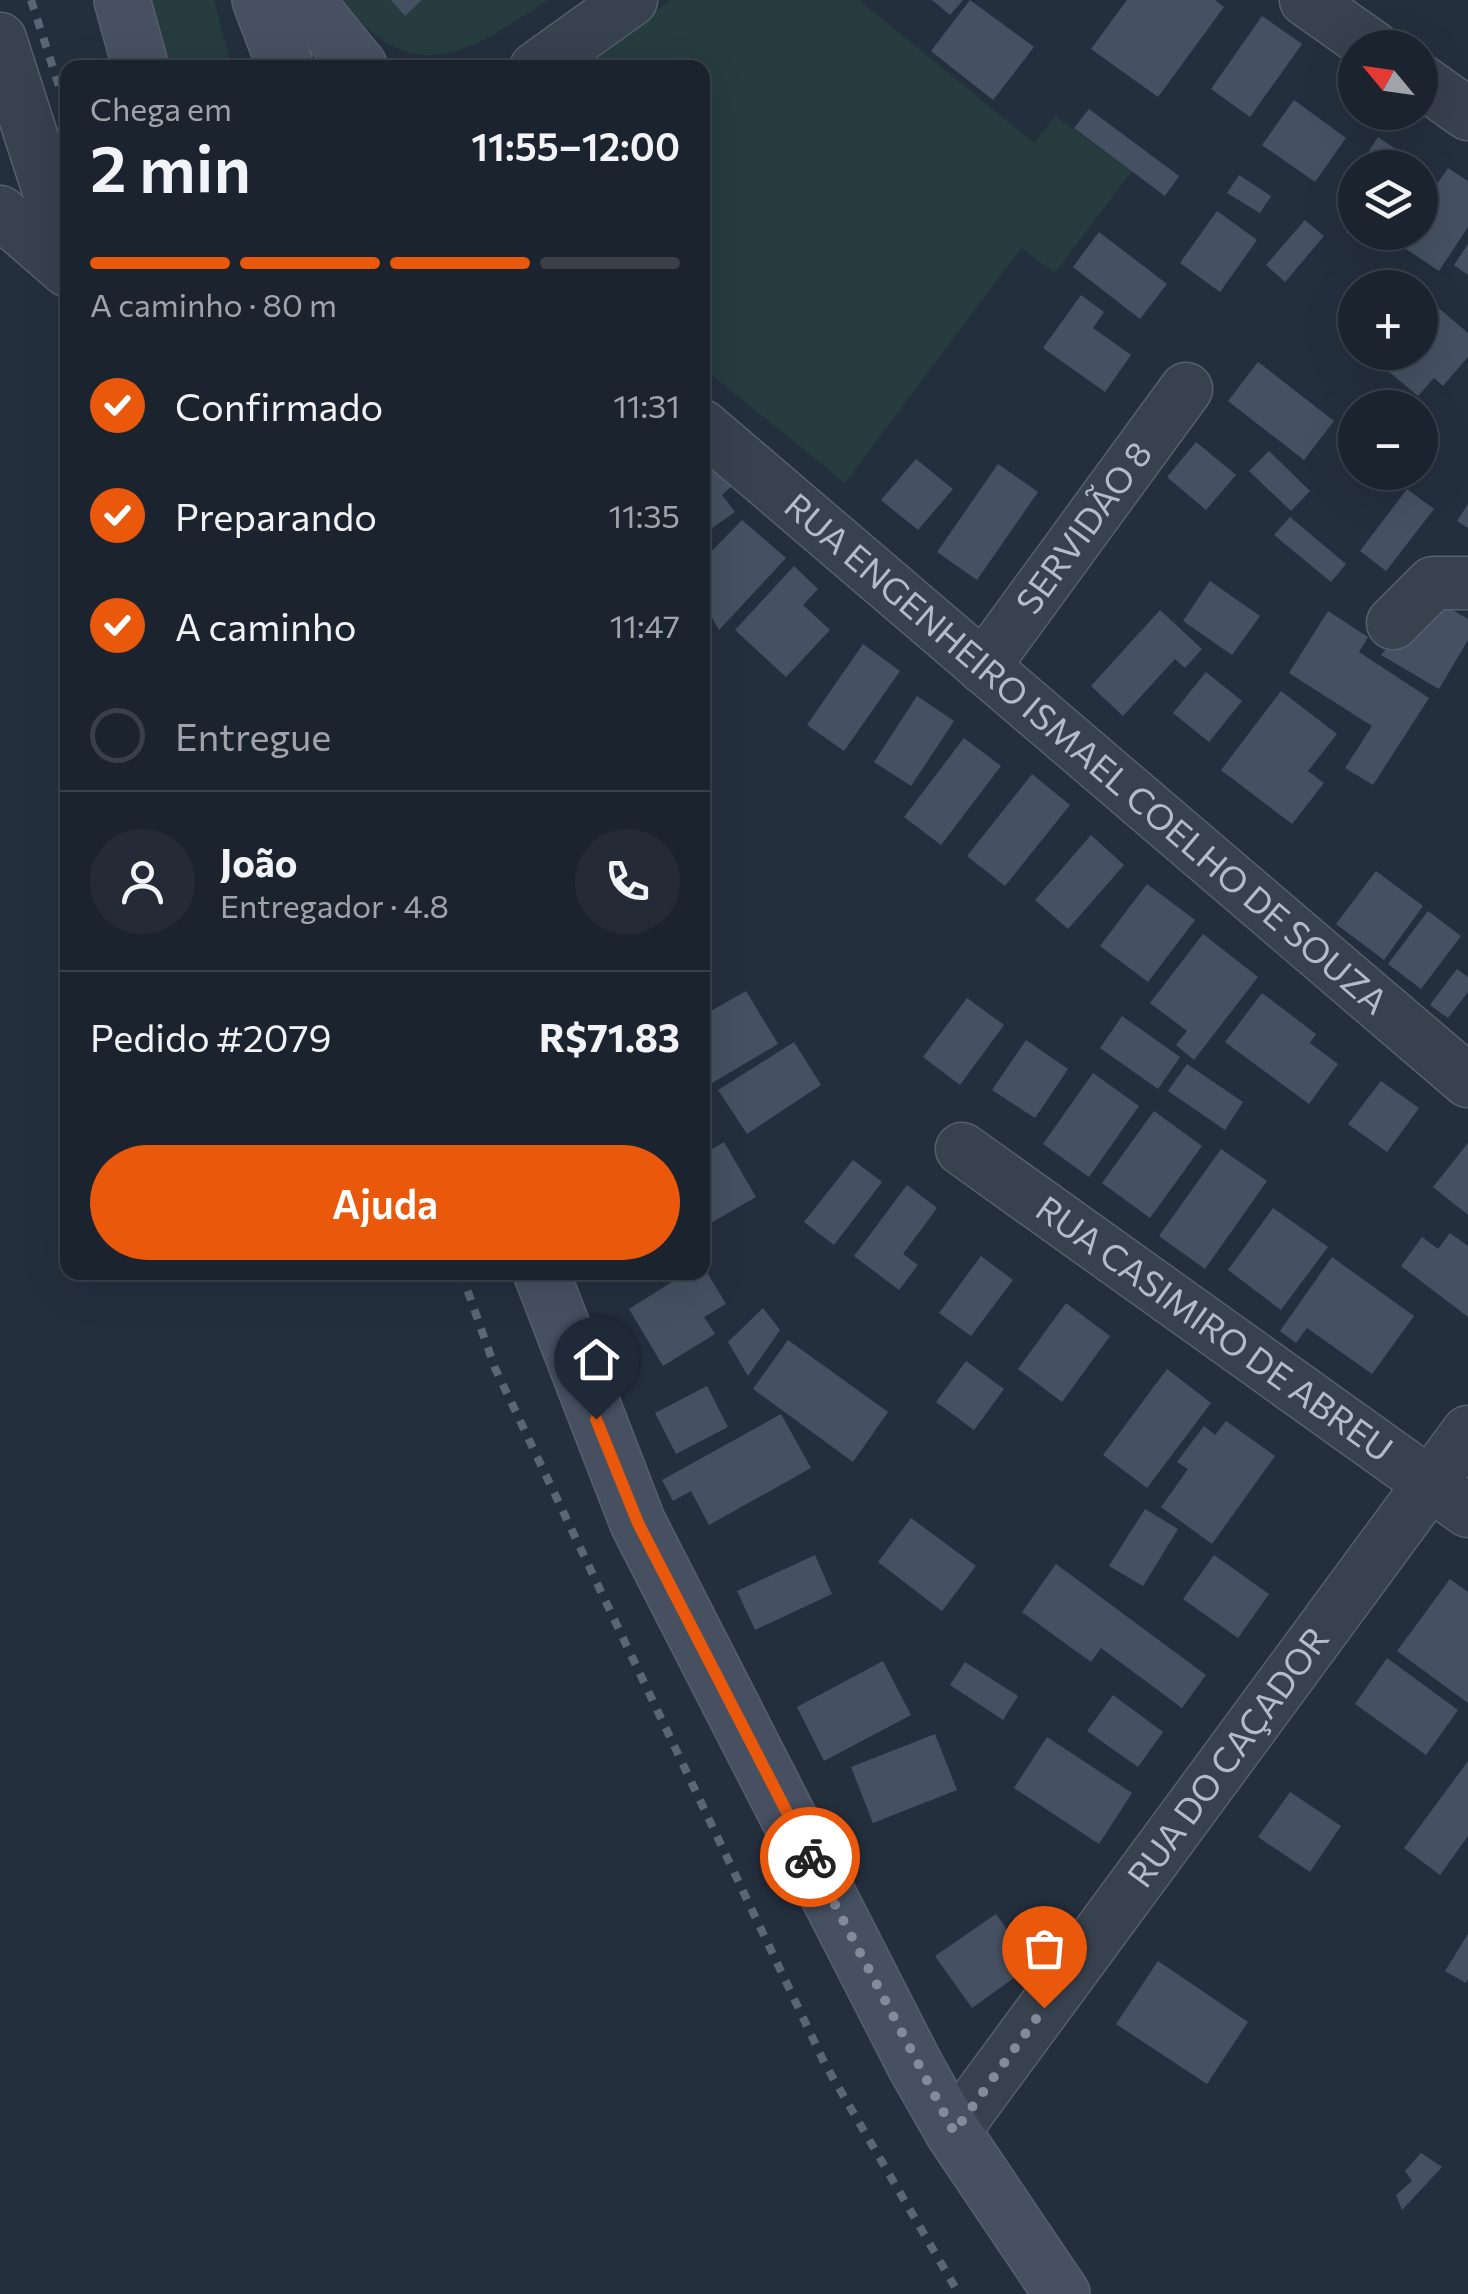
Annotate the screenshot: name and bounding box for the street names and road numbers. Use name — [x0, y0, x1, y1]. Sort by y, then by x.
street label: SERVIDÃO 8 — [1005, 432, 1159, 621]
street label: RUA ENGENHEIRO ISMAEL COELHO DE SOUZA — [777, 483, 1398, 1022]
street label: RUA CASIMIRO DE ABREU — [1029, 1185, 1402, 1469]
street label: RUA DO CAÇADOR — [1117, 1617, 1336, 1894]

